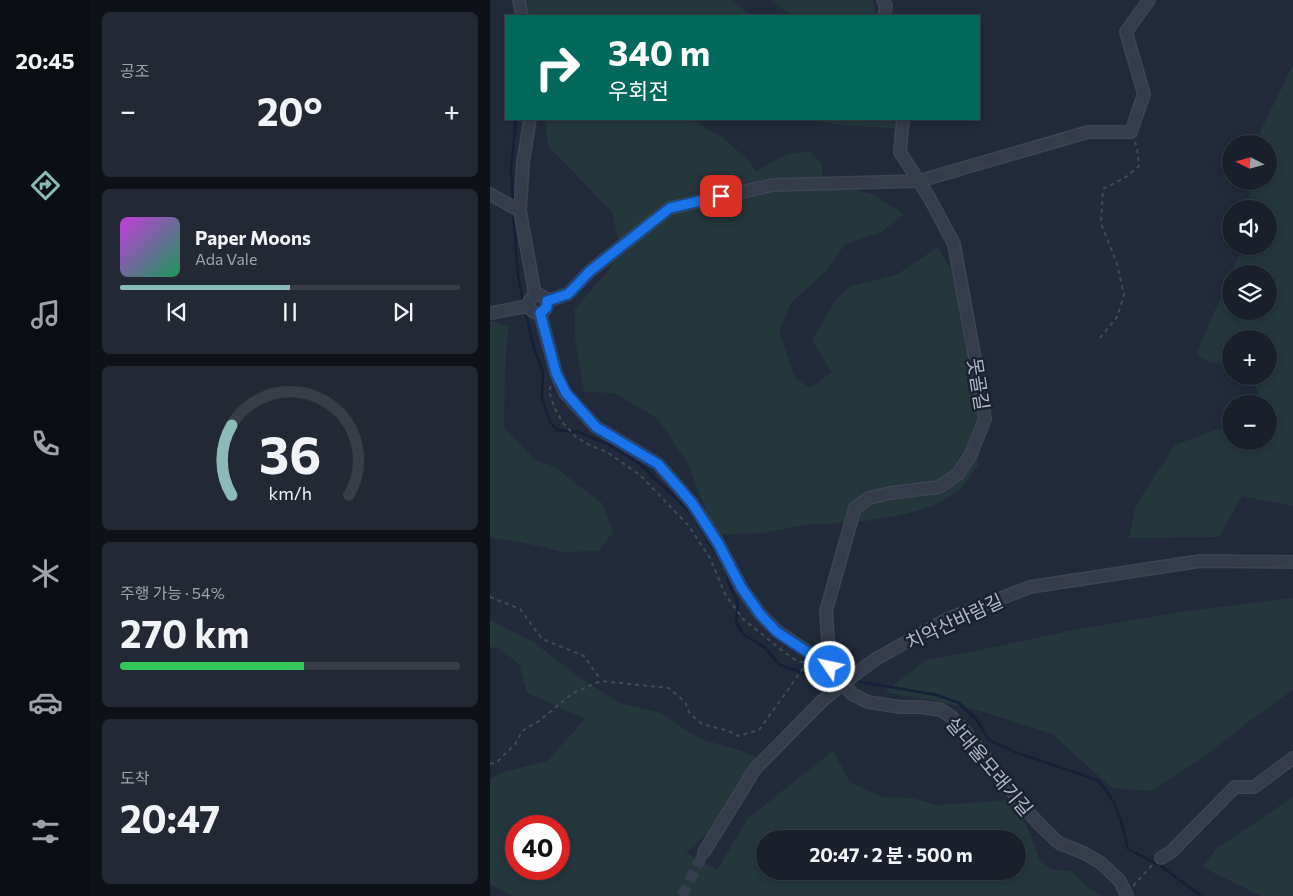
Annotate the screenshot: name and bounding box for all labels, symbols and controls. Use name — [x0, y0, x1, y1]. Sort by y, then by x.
text: 340 m — [608, 30, 710, 73]
icon: right — [525, 35, 590, 100]
text: 20:45 — [15, 47, 75, 74]
text: 공조 — [120, 61, 149, 80]
text: 우회전 — [608, 77, 669, 104]
text: 20° — [257, 87, 323, 134]
text: − — [120, 93, 136, 127]
text: + — [444, 93, 460, 127]
north arrow — [1222, 135, 1278, 190]
map controls — [1222, 135, 1277, 450]
icon: directions — [28, 168, 63, 203]
pin — [700, 175, 742, 217]
icon: arrive — [707, 182, 735, 210]
button: sound — [1222, 200, 1277, 255]
text: Paper Moons — [195, 226, 311, 249]
text: Ada Vale — [195, 249, 257, 268]
button: layers — [1222, 265, 1277, 320]
icon: music — [28, 297, 63, 332]
icon: previous — [163, 298, 191, 326]
icon: pause — [276, 298, 304, 326]
icon: next — [389, 298, 417, 326]
button: + — [1222, 330, 1277, 385]
street label: 못골길 — [964, 356, 994, 412]
button: − — [1222, 395, 1277, 450]
text: 36 — [259, 421, 321, 485]
icon: phone — [28, 426, 63, 461]
text: km/h — [268, 482, 312, 504]
icon: climate — [28, 556, 63, 591]
text: 주행 가능 · 54% — [120, 583, 225, 602]
street label: 치악산바람길 — [902, 588, 1006, 654]
text: 270 km — [120, 609, 250, 656]
position arrow — [803, 640, 855, 692]
icon: car — [28, 685, 63, 720]
street label: 살대울모래기길 — [942, 712, 1038, 820]
text: 도착 — [120, 768, 149, 787]
text: 20:47 — [120, 794, 220, 841]
icon: filters — [28, 814, 63, 849]
speed limit sign: 40 — [505, 815, 570, 880]
text: 20:47 · 2 분 · 500 m — [809, 843, 973, 866]

